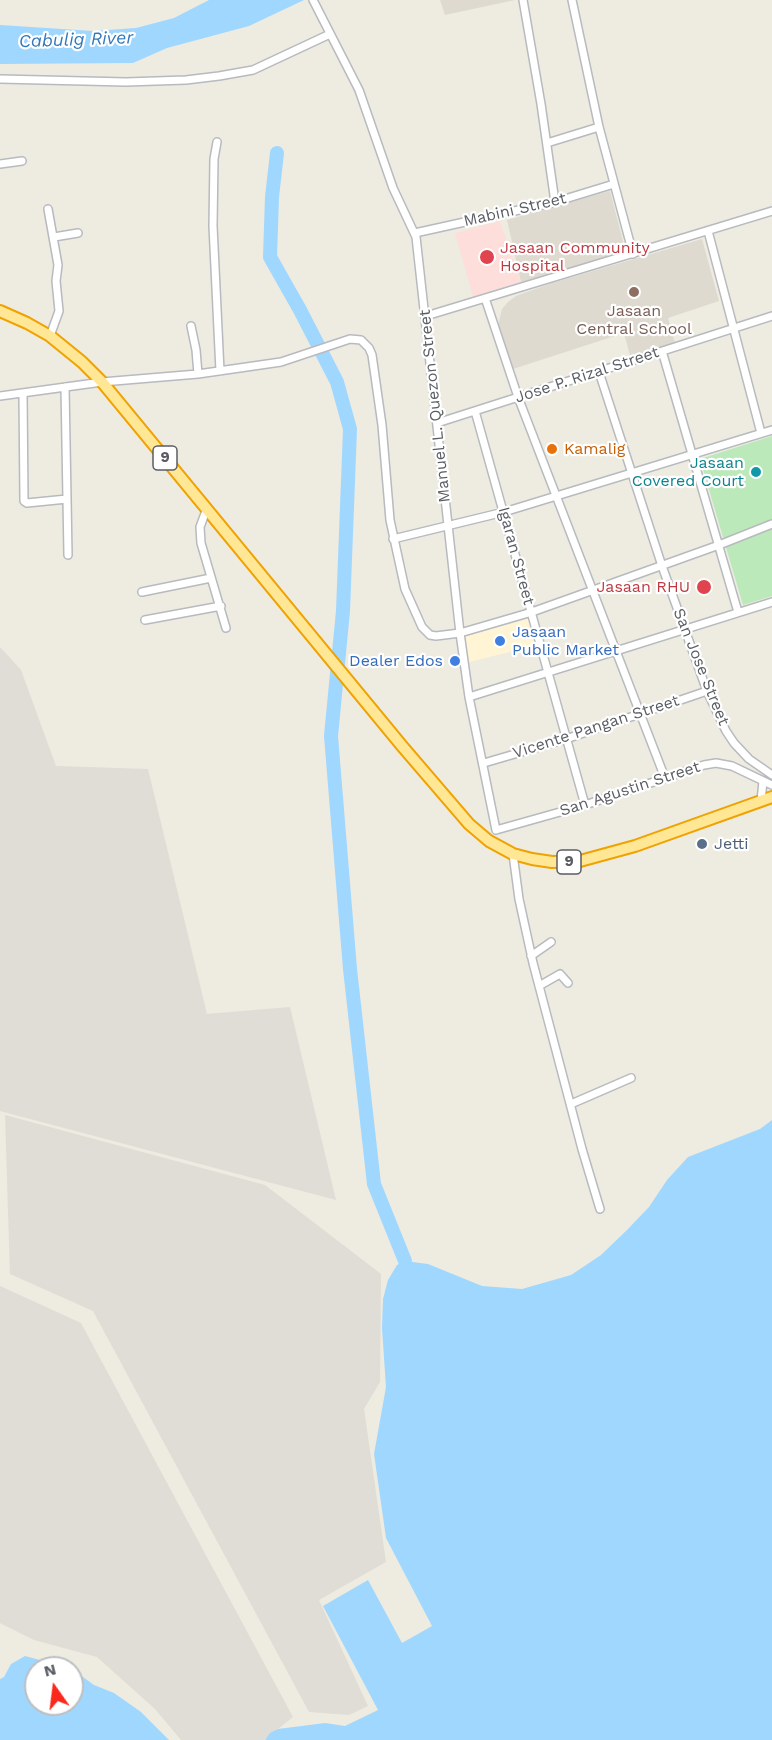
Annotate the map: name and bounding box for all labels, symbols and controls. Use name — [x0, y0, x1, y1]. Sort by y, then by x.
water label: Cabulig River — [18, 27, 134, 53]
street label: Mabini Street — [462, 189, 568, 231]
place label: Jasaan Community Hospital — [500, 238, 650, 276]
marker: Jasaan Community Hospital — [478, 248, 496, 266]
marker: Jasaan Central School — [627, 285, 641, 299]
place label: Jasaan Central School — [576, 301, 692, 339]
street label: Manuel L. Quezon Street — [415, 309, 455, 503]
street label: Jose P. Rizal Street — [513, 343, 661, 407]
place label: Kamalig — [564, 439, 625, 459]
marker: Kamalig — [545, 442, 559, 456]
road number: 9 — [153, 446, 177, 470]
place label: Jasaan Covered Court — [632, 453, 744, 491]
marker: Jasaan Covered Court — [749, 465, 763, 479]
street label: Igaran Street — [494, 505, 538, 607]
place label: Jasaan RHU — [597, 577, 690, 597]
marker: Jasaan RHU — [695, 578, 713, 596]
street label: San Jose Street — [669, 606, 733, 728]
place label: Jasaan Public Market — [512, 622, 619, 660]
marker: Jasaan Public Market — [493, 634, 507, 648]
place label: Dealer Edos — [349, 651, 443, 671]
marker: Dealer Edos — [448, 654, 462, 668]
street label: Vicente Pangan Street — [510, 691, 682, 763]
street label: San Agustin Street — [557, 757, 703, 821]
place label: Jetti — [714, 834, 749, 854]
marker: Jetti — [695, 837, 709, 851]
road number: 9 — [557, 850, 581, 874]
north arrow — [24, 1656, 84, 1716]
text: N — [42, 1659, 58, 1681]

